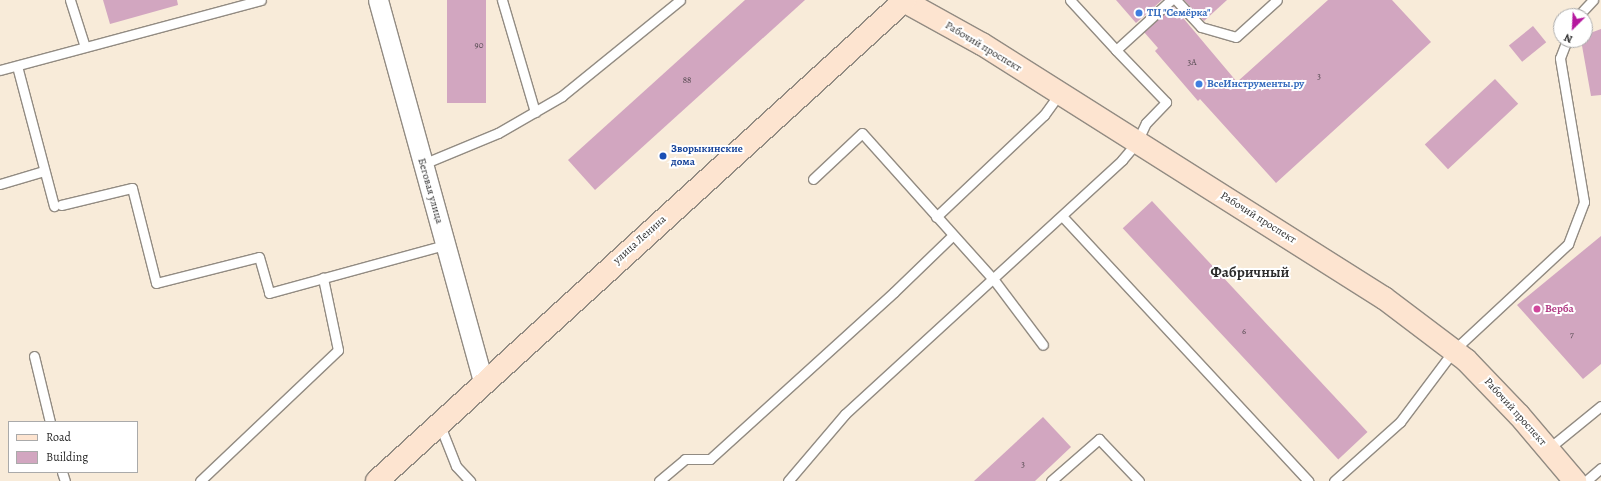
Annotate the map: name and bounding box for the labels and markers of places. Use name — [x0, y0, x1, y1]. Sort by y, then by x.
place label: ТЦ "Семёрка" — [1147, 6, 1211, 20]
marker: ТЦ "Семёрка" — [1134, 8, 1144, 18]
place label: ВсеИнструменты.ру — [1207, 77, 1304, 91]
marker: ВсеИнструменты.ру — [1194, 79, 1204, 89]
place label: Зворыкинские дома — [671, 143, 743, 169]
marker: Зворыкинские дома — [658, 151, 668, 161]
place label: Верба — [1545, 302, 1574, 316]
marker: Верба — [1532, 304, 1542, 314]

